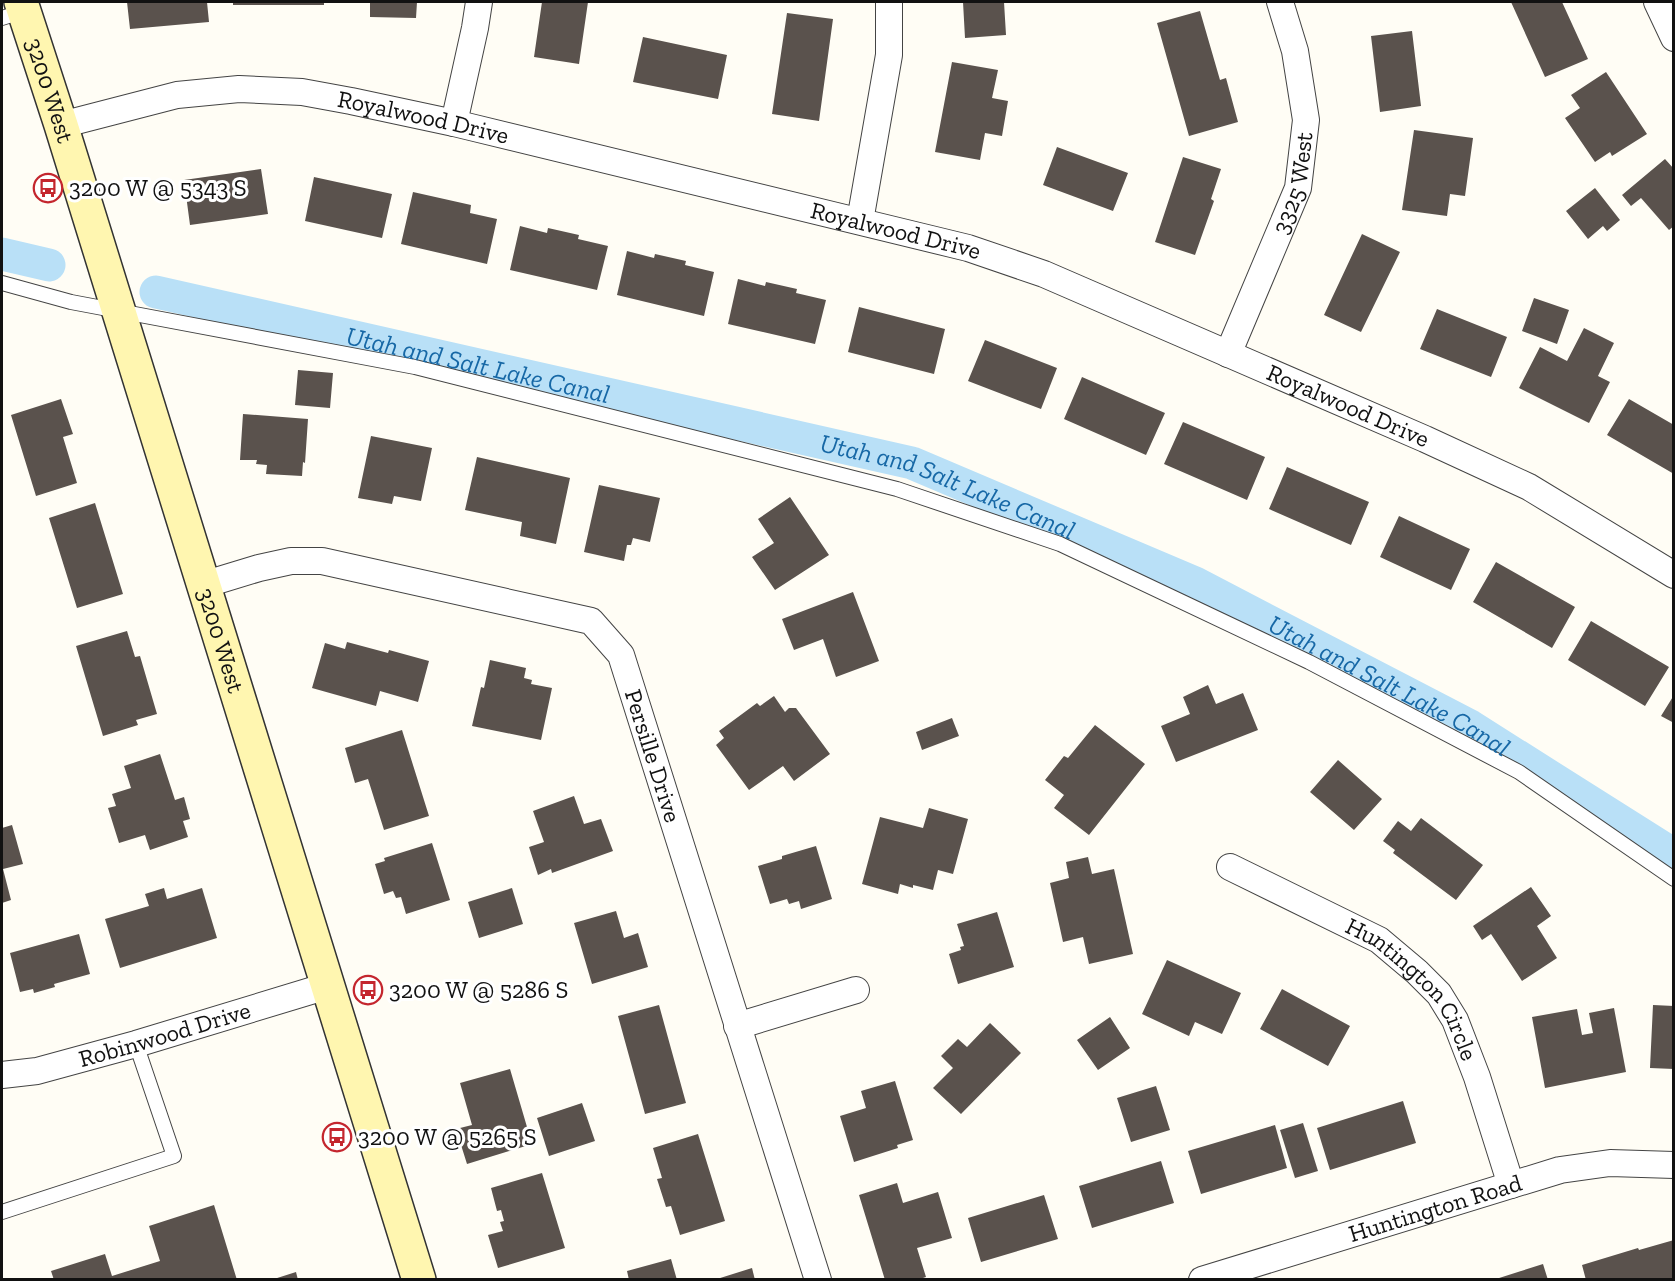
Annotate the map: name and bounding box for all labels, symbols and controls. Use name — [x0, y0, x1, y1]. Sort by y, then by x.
street label: 3200 West — [20, 34, 81, 146]
street label: Royalwood Drive — [335, 84, 512, 150]
street label: 3325 West — [1265, 130, 1318, 238]
bus stop icon: 3200 W @ 5343 S — [32, 172, 64, 204]
place label: 3200 W @ 5343 S — [69, 173, 247, 202]
street label: Royalwood Drive — [808, 195, 985, 265]
water label: Utah and Salt Lake Canal — [343, 319, 613, 410]
street label: Royalwood Drive — [1263, 357, 1434, 453]
water label: Utah and Salt Lake Canal — [817, 427, 1080, 546]
street label: 3200 West — [191, 584, 251, 696]
water label: Utah and Salt Lake Canal — [1263, 608, 1516, 763]
street label: Persille Drive — [619, 686, 688, 826]
street label: Huntington Circle — [1341, 911, 1484, 1064]
bus stop icon: 3200 W @ 5286 S — [352, 974, 384, 1006]
place label: 3200 W @ 5286 S — [389, 975, 568, 1004]
street label: Robinwood Drive — [75, 995, 254, 1073]
bus stop icon: 3200 W @ 5265 S — [321, 1121, 353, 1153]
place label: 3200 W @ 5265 S — [358, 1122, 537, 1151]
street label: Huntington Road — [1345, 1168, 1525, 1248]

